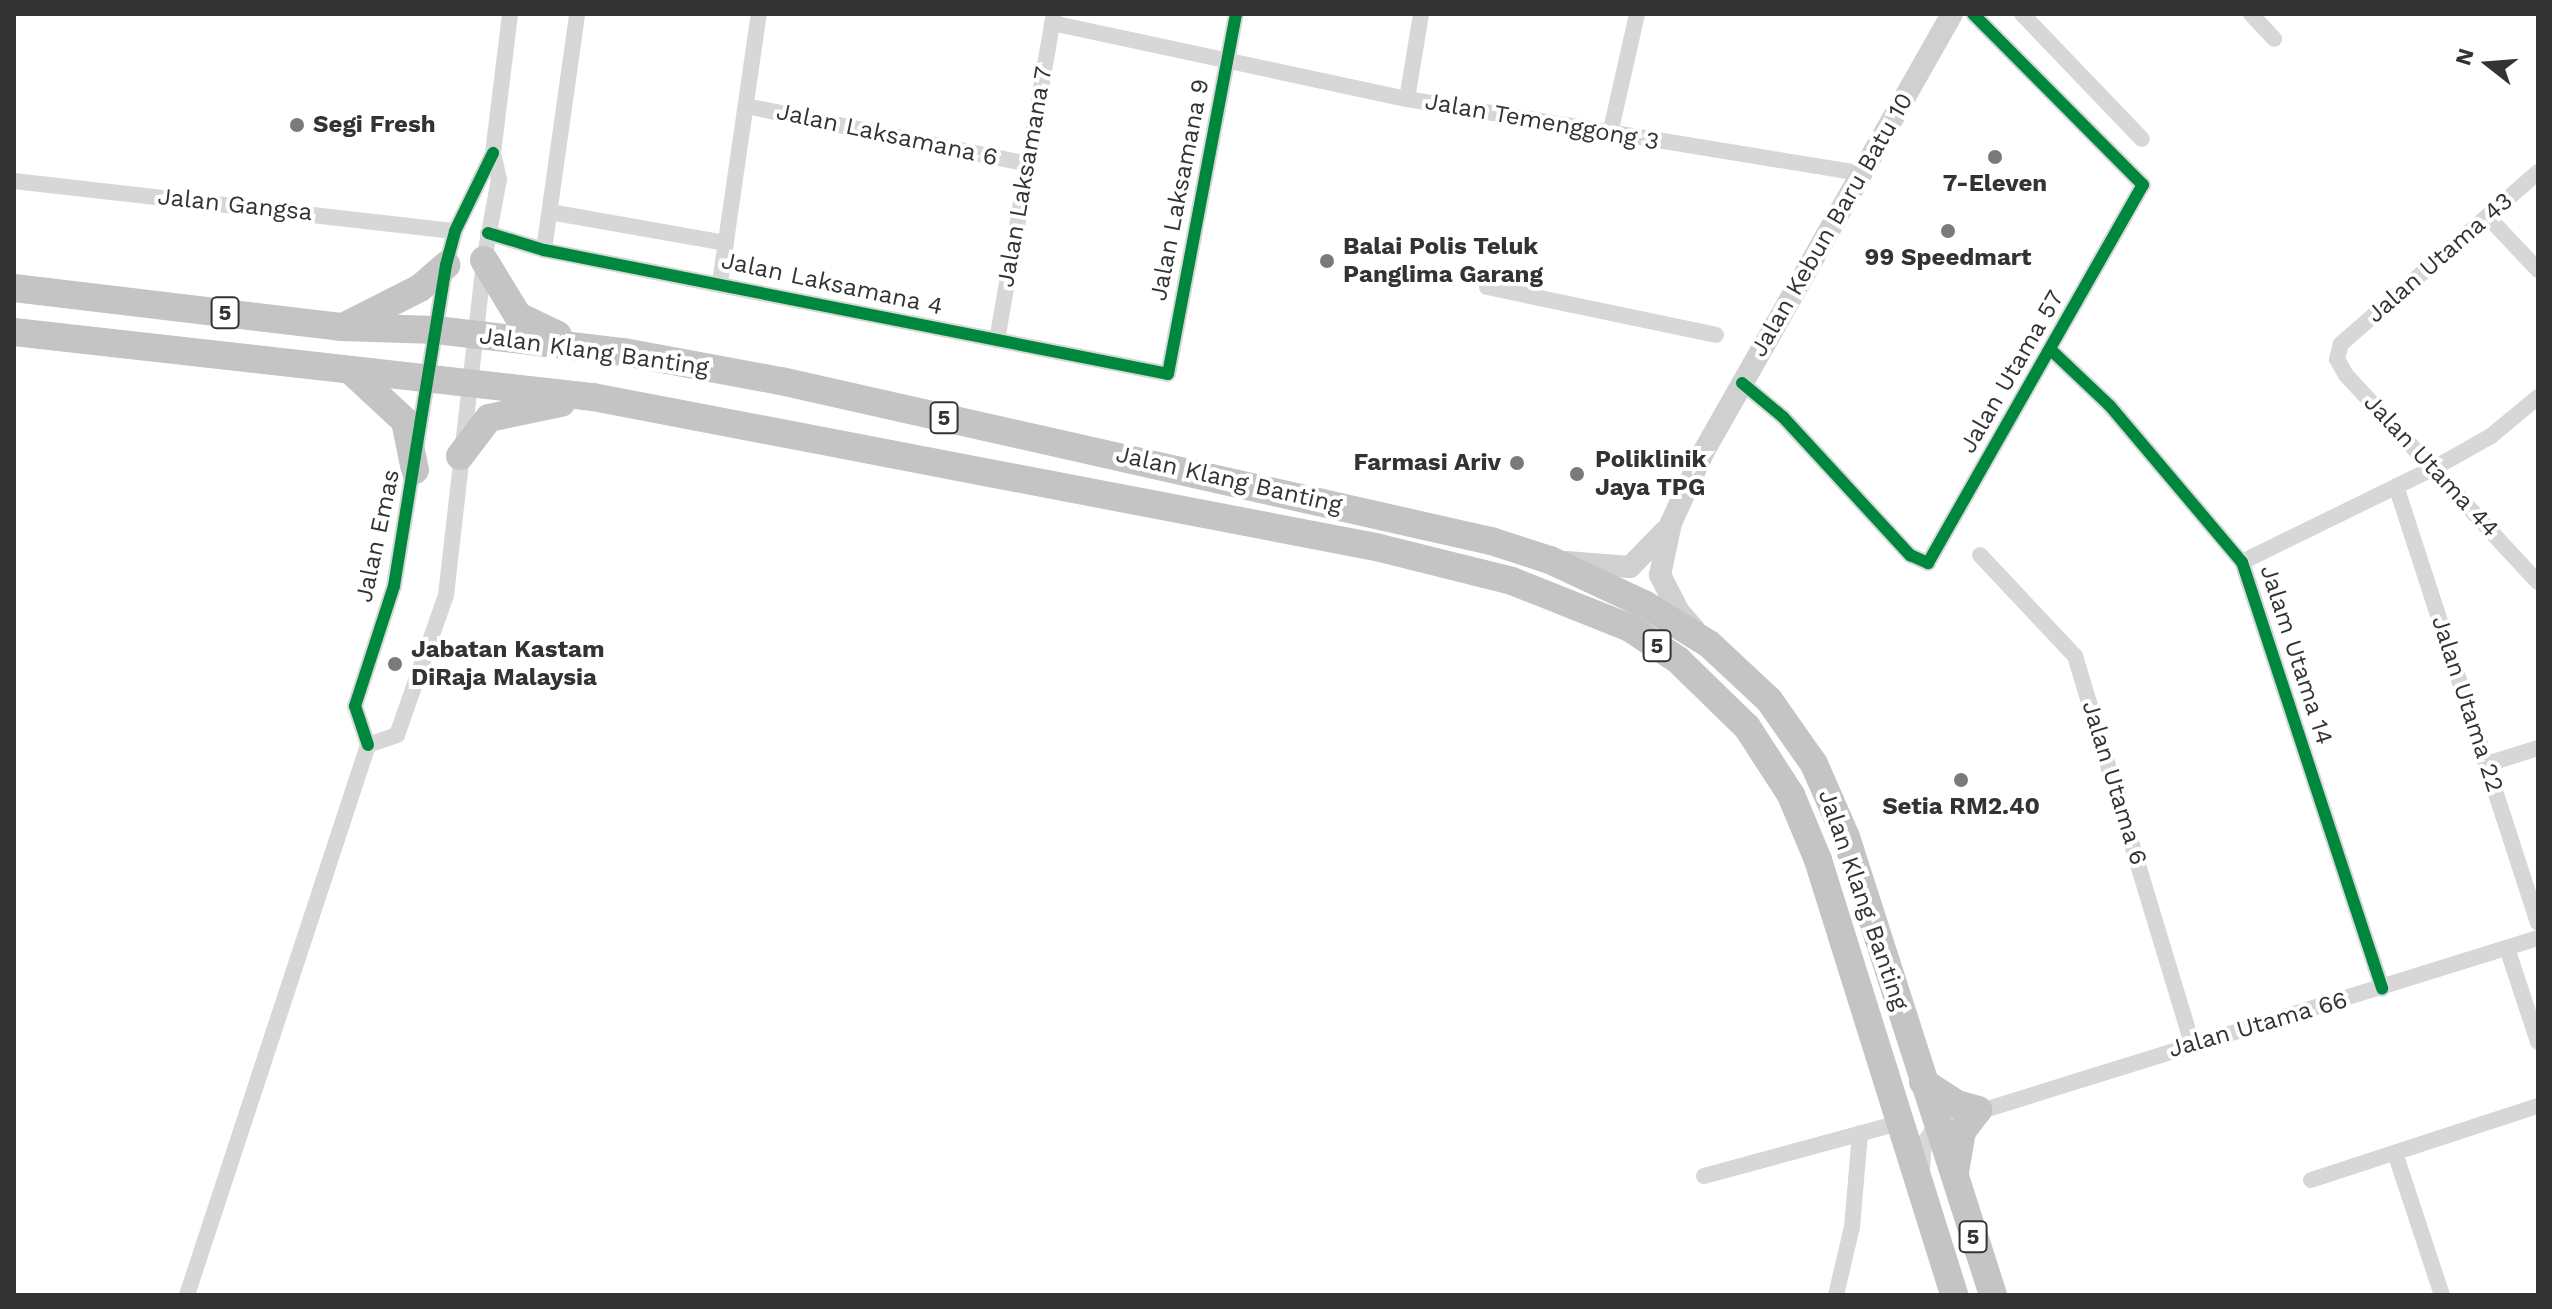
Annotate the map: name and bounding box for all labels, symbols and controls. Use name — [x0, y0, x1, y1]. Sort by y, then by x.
north arrow — [2448, 24, 2528, 104]
text: N — [2450, 45, 2479, 68]
street label: Jalan Laksamana 7 — [991, 64, 1059, 290]
street label: Jalan Laksamana 9 — [1144, 76, 1216, 304]
street label: Jalan Temenggong 3 — [1422, 87, 1662, 157]
street label: Jalan Kebun Baru Batu 10 — [1744, 88, 1920, 362]
street label: Jalan Laksamana 6 — [774, 97, 1000, 173]
place label: Segi Fresh — [313, 111, 436, 139]
marker: Segi Fresh — [288, 116, 306, 134]
marker: 7-Eleven — [1986, 148, 2004, 166]
place label: 7-Eleven — [1943, 170, 2047, 198]
street label: Jalan Gangsa — [156, 183, 314, 227]
street label: Jalan Utama 43 — [2361, 187, 2519, 329]
marker: 99 Speedmart — [1939, 222, 1957, 240]
place label: Balai Polis Teluk Panglima Garang — [1343, 233, 1543, 289]
place label: 99 Speedmart — [1865, 244, 2031, 272]
street label: Jalan Laksamana 4 — [718, 246, 946, 322]
marker: Balai Polis Teluk Panglima Garang — [1318, 252, 1336, 270]
street label: Jalan Utama 57 — [1954, 285, 2070, 459]
road number: 5 — [209, 295, 241, 331]
street label: Jalan Klang Banting — [478, 322, 710, 382]
street label: Jalan Utama 44 — [2357, 388, 2505, 544]
road number: 5 — [928, 400, 960, 436]
street label: Jalan Klang Banting — [1113, 440, 1345, 520]
place label: Poliklinik Jaya TPG — [1595, 446, 1706, 502]
place label: Farmasi Ariv — [1353, 449, 1501, 477]
marker: Farmasi Ariv — [1508, 454, 1526, 472]
marker: Poliklinik Jaya TPG — [1566, 463, 1588, 485]
street label: Jalan Emas — [350, 467, 406, 605]
street label: Jalam Utama 14 — [2253, 561, 2339, 749]
street label: Jalan Utama 22 — [2425, 612, 2509, 796]
road number: 5 — [1641, 628, 1673, 664]
place label: Jabatan Kastam DiRaja Malaysia — [411, 636, 605, 692]
marker: Jabatan Kastam DiRaja Malaysia — [386, 655, 404, 673]
street label: Jalan Utama 6 — [2075, 697, 2153, 869]
marker: Setia RM2.40 — [1952, 771, 1970, 789]
street label: Jalan Klang Banting — [1812, 786, 1914, 1014]
place label: Setia RM2.40 — [1882, 793, 2040, 821]
street label: Jalan Utama 66 — [2165, 986, 2351, 1064]
road number: 5 — [1957, 1219, 1989, 1255]

